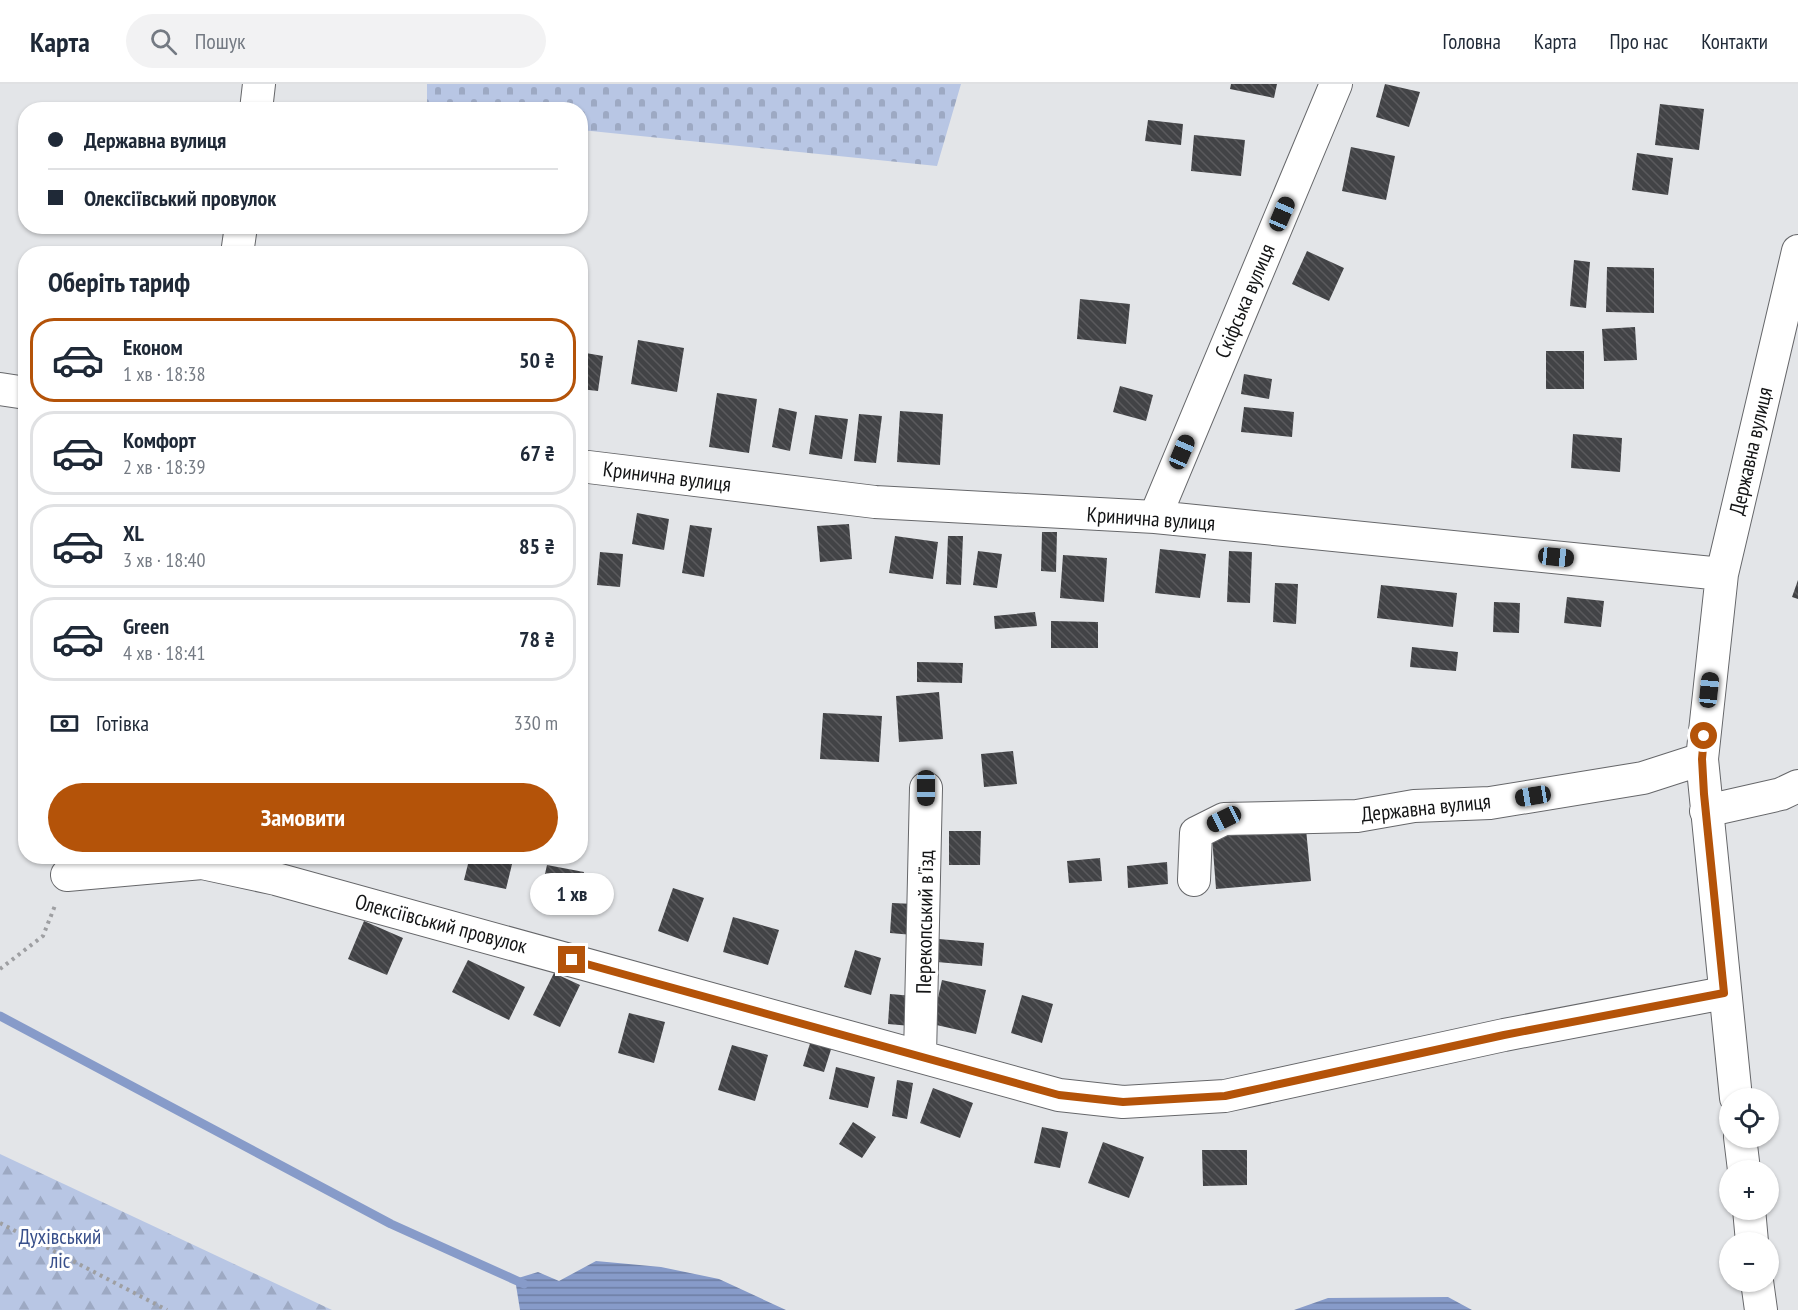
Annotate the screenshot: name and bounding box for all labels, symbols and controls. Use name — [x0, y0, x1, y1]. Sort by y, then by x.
search box — [126, 14, 546, 68]
text: Карта — [30, 23, 90, 60]
icon: search — [147, 25, 180, 58]
text: Пошук — [195, 27, 246, 55]
text: Головна — [1443, 28, 1501, 55]
text: Карта — [1534, 28, 1577, 55]
text: Про нас — [1610, 28, 1668, 55]
text: Контакти — [1701, 28, 1768, 55]
text: Державна вулиця — [84, 126, 226, 154]
text: Олексіївський провулок — [84, 184, 276, 212]
car — [1267, 194, 1297, 234]
street label: Скіфська вулиця — [1208, 240, 1281, 362]
text: Оберіть тариф — [48, 265, 190, 299]
icon: car — [51, 333, 105, 387]
text: Економ — [123, 333, 183, 361]
text: 50 ₴ — [519, 346, 555, 374]
text: 1 хв · 18:38 — [123, 361, 205, 387]
street label: Державна вулиця — [1723, 384, 1778, 517]
icon: car — [51, 426, 105, 480]
text: Комфорт — [123, 426, 196, 454]
car — [1167, 432, 1197, 472]
text: 67 ₴ — [520, 439, 555, 467]
text: 2 хв · 18:39 — [123, 454, 205, 480]
street label: Кринична вулиця — [602, 455, 733, 498]
street label: Кринична вулиця — [1086, 501, 1216, 536]
icon: car — [51, 519, 105, 573]
text: XL — [123, 519, 144, 547]
text: 85 ₴ — [519, 532, 555, 560]
car — [1537, 546, 1575, 568]
text: 3 хв · 18:40 — [123, 547, 205, 573]
icon: car — [51, 612, 105, 666]
text: Green — [123, 612, 169, 640]
text: 78 ₴ — [519, 625, 555, 653]
text: 4 хв · 18:41 — [123, 640, 205, 666]
car — [1698, 671, 1720, 709]
icon: cash — [48, 707, 81, 740]
text: Готівка — [96, 709, 149, 737]
text: 330 m — [514, 710, 558, 736]
route start — [1690, 722, 1717, 749]
car — [917, 770, 935, 806]
button: Замовити — [48, 783, 558, 852]
car — [1514, 784, 1552, 808]
street label: Державна вулиця — [1360, 787, 1492, 828]
car — [1204, 803, 1244, 835]
street label: Перекопський в'їзд — [910, 850, 939, 994]
callout: 1 хв — [530, 873, 614, 915]
text: 1 хв — [557, 881, 587, 907]
street label: Олексіївський провулок — [352, 888, 530, 959]
route end — [558, 946, 585, 973]
map controls — [1719, 1088, 1779, 1292]
button: locate — [1719, 1088, 1779, 1148]
button: + — [1719, 1160, 1779, 1220]
park label: Духівський ліс — [19, 1223, 101, 1274]
button: − — [1719, 1232, 1779, 1292]

